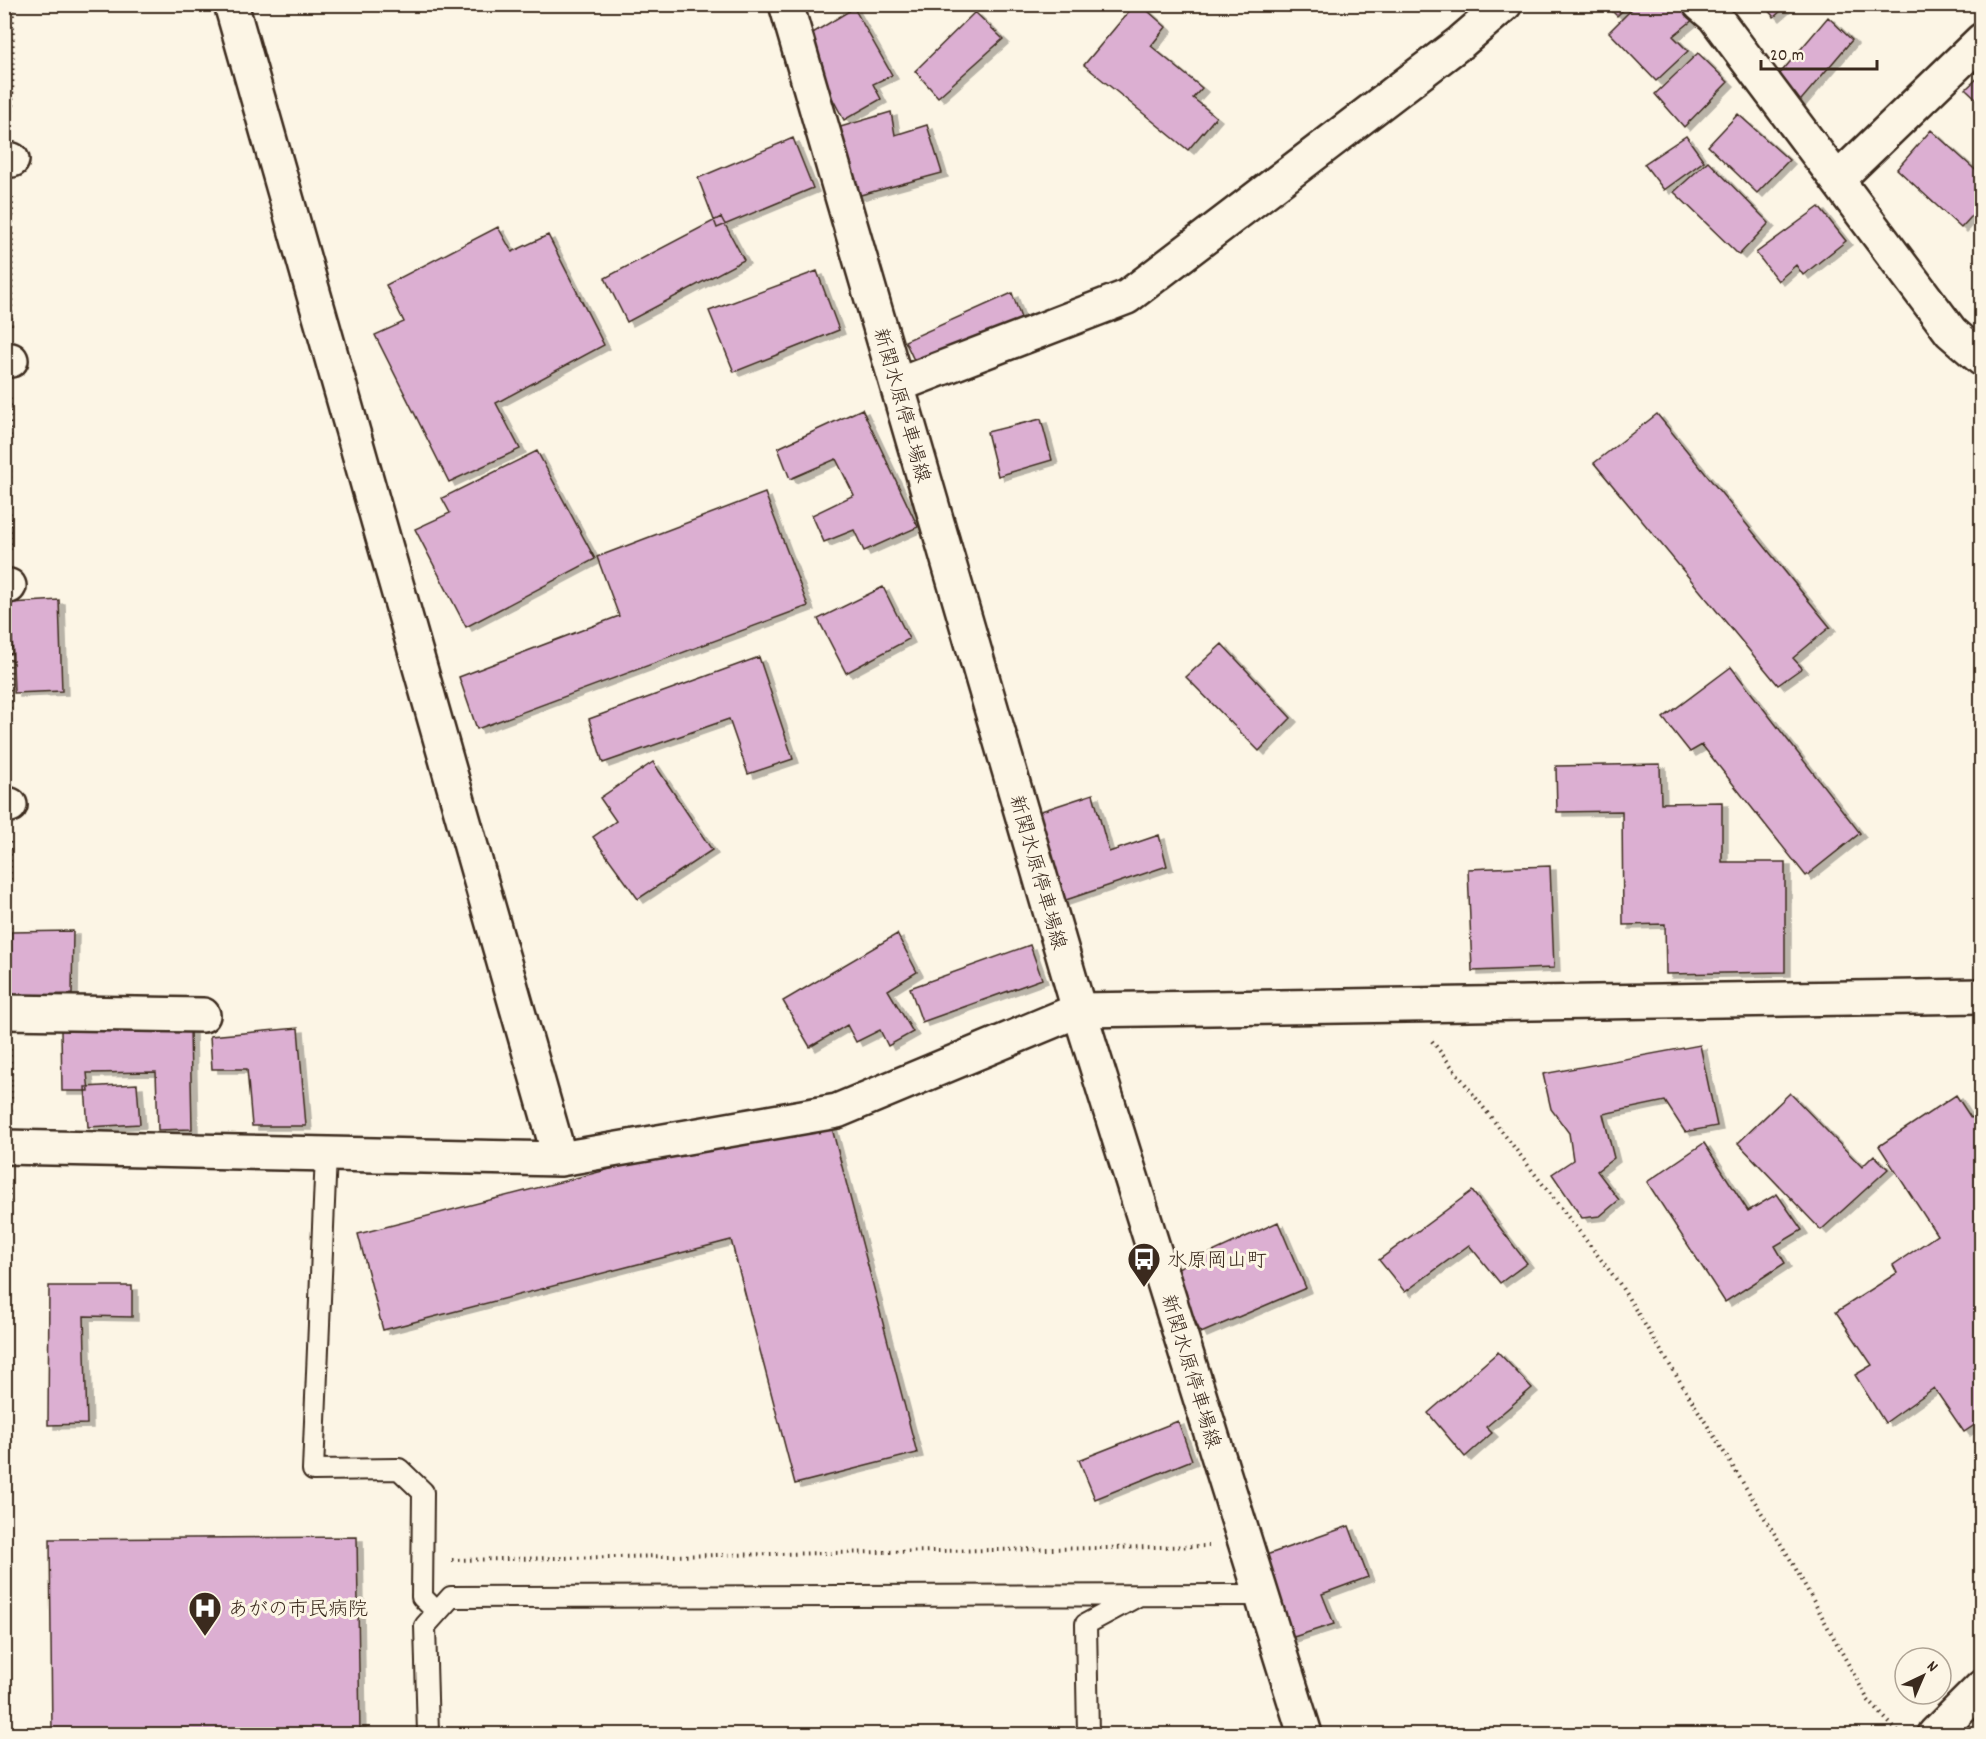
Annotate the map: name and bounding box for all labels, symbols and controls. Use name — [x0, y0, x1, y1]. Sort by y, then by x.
scale bar — [1761, 33, 1876, 71]
text: 20 m — [1770, 44, 1804, 69]
street label: 新関水原停車場線 — [865, 325, 936, 487]
street label: 新関水原停車場線 — [1001, 792, 1072, 954]
bus stop icon: 水原岡山町 — [1126, 1241, 1162, 1288]
place label: 水原岡山町 — [1167, 1248, 1267, 1276]
street label: 新関水原停車場線 — [1152, 1291, 1226, 1452]
hospital icon: あがの市民病院 — [187, 1590, 223, 1637]
place label: あがの市民病院 — [228, 1597, 368, 1625]
north arrow — [1893, 1646, 1953, 1706]
text: N — [1921, 1656, 1943, 1678]

